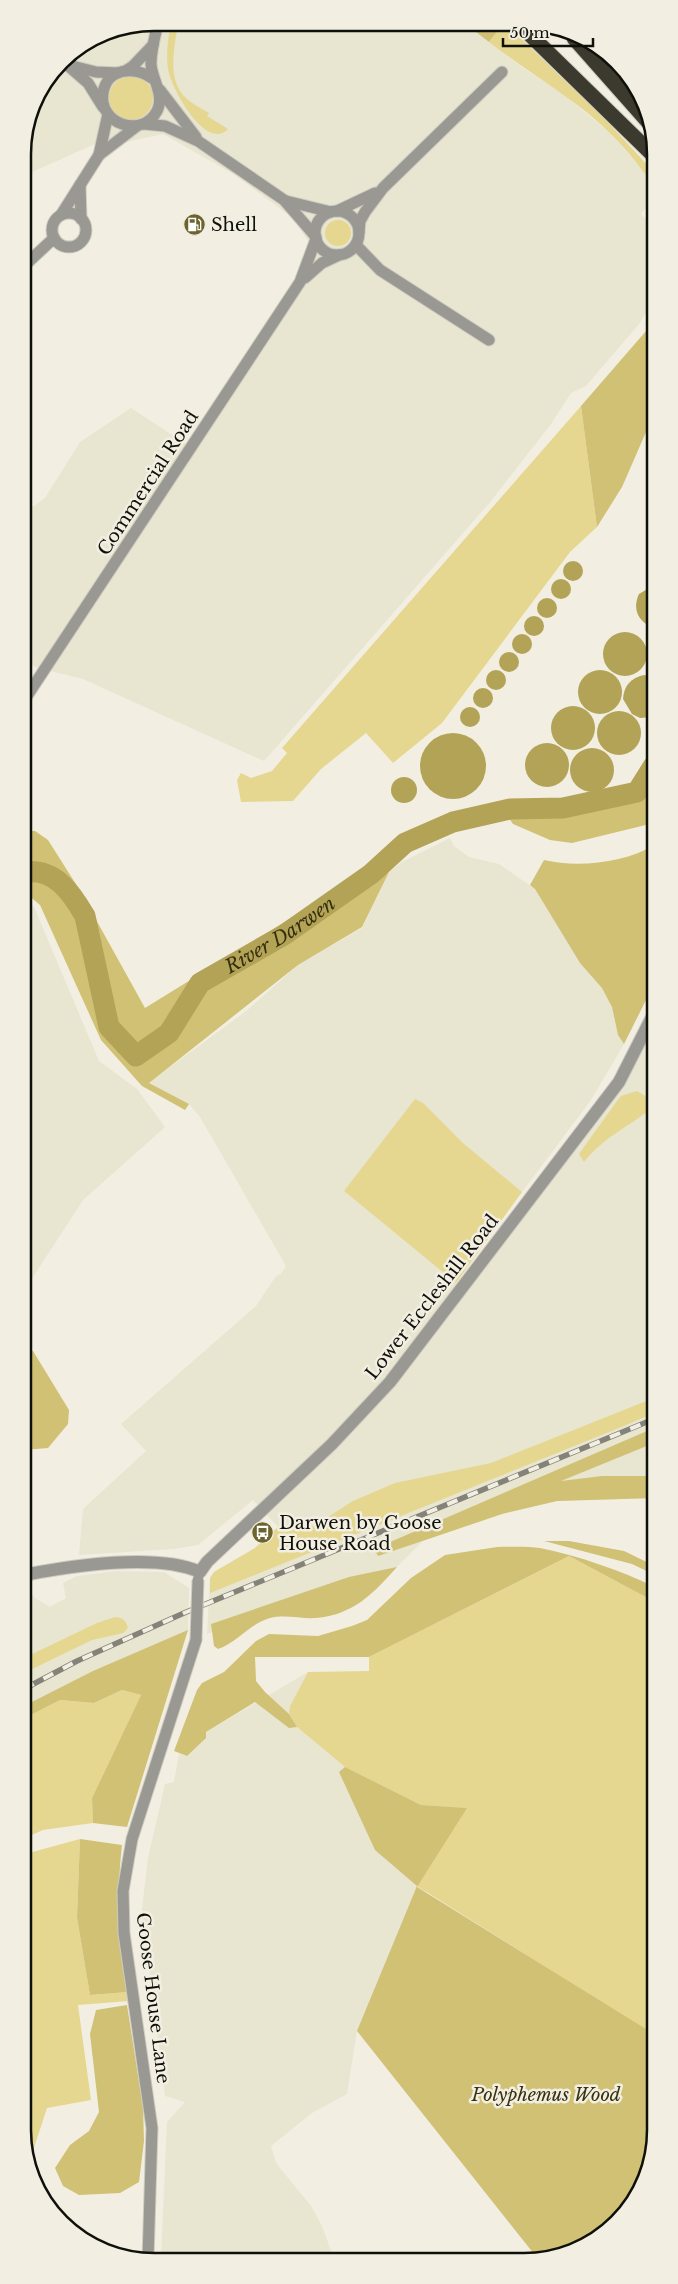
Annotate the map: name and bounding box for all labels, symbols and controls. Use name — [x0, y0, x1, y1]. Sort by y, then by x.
scale bar — [503, 15, 593, 47]
text: 50 m — [510, 23, 550, 42]
fuel station icon: Shell — [183, 213, 207, 237]
place label: Shell — [211, 214, 257, 236]
street label: Commercial Road — [93, 406, 203, 560]
water label: River Darwen — [220, 892, 340, 979]
street label: Lower Eccleshill Road — [361, 1210, 503, 1384]
place label: Darwen by Goose House Road — [279, 1512, 442, 1555]
bus stop icon: Darwen by Goose House Road — [251, 1521, 275, 1545]
street label: Goose House Lane — [132, 1911, 174, 2085]
park label: Polyphemus Wood — [470, 2084, 621, 2106]

